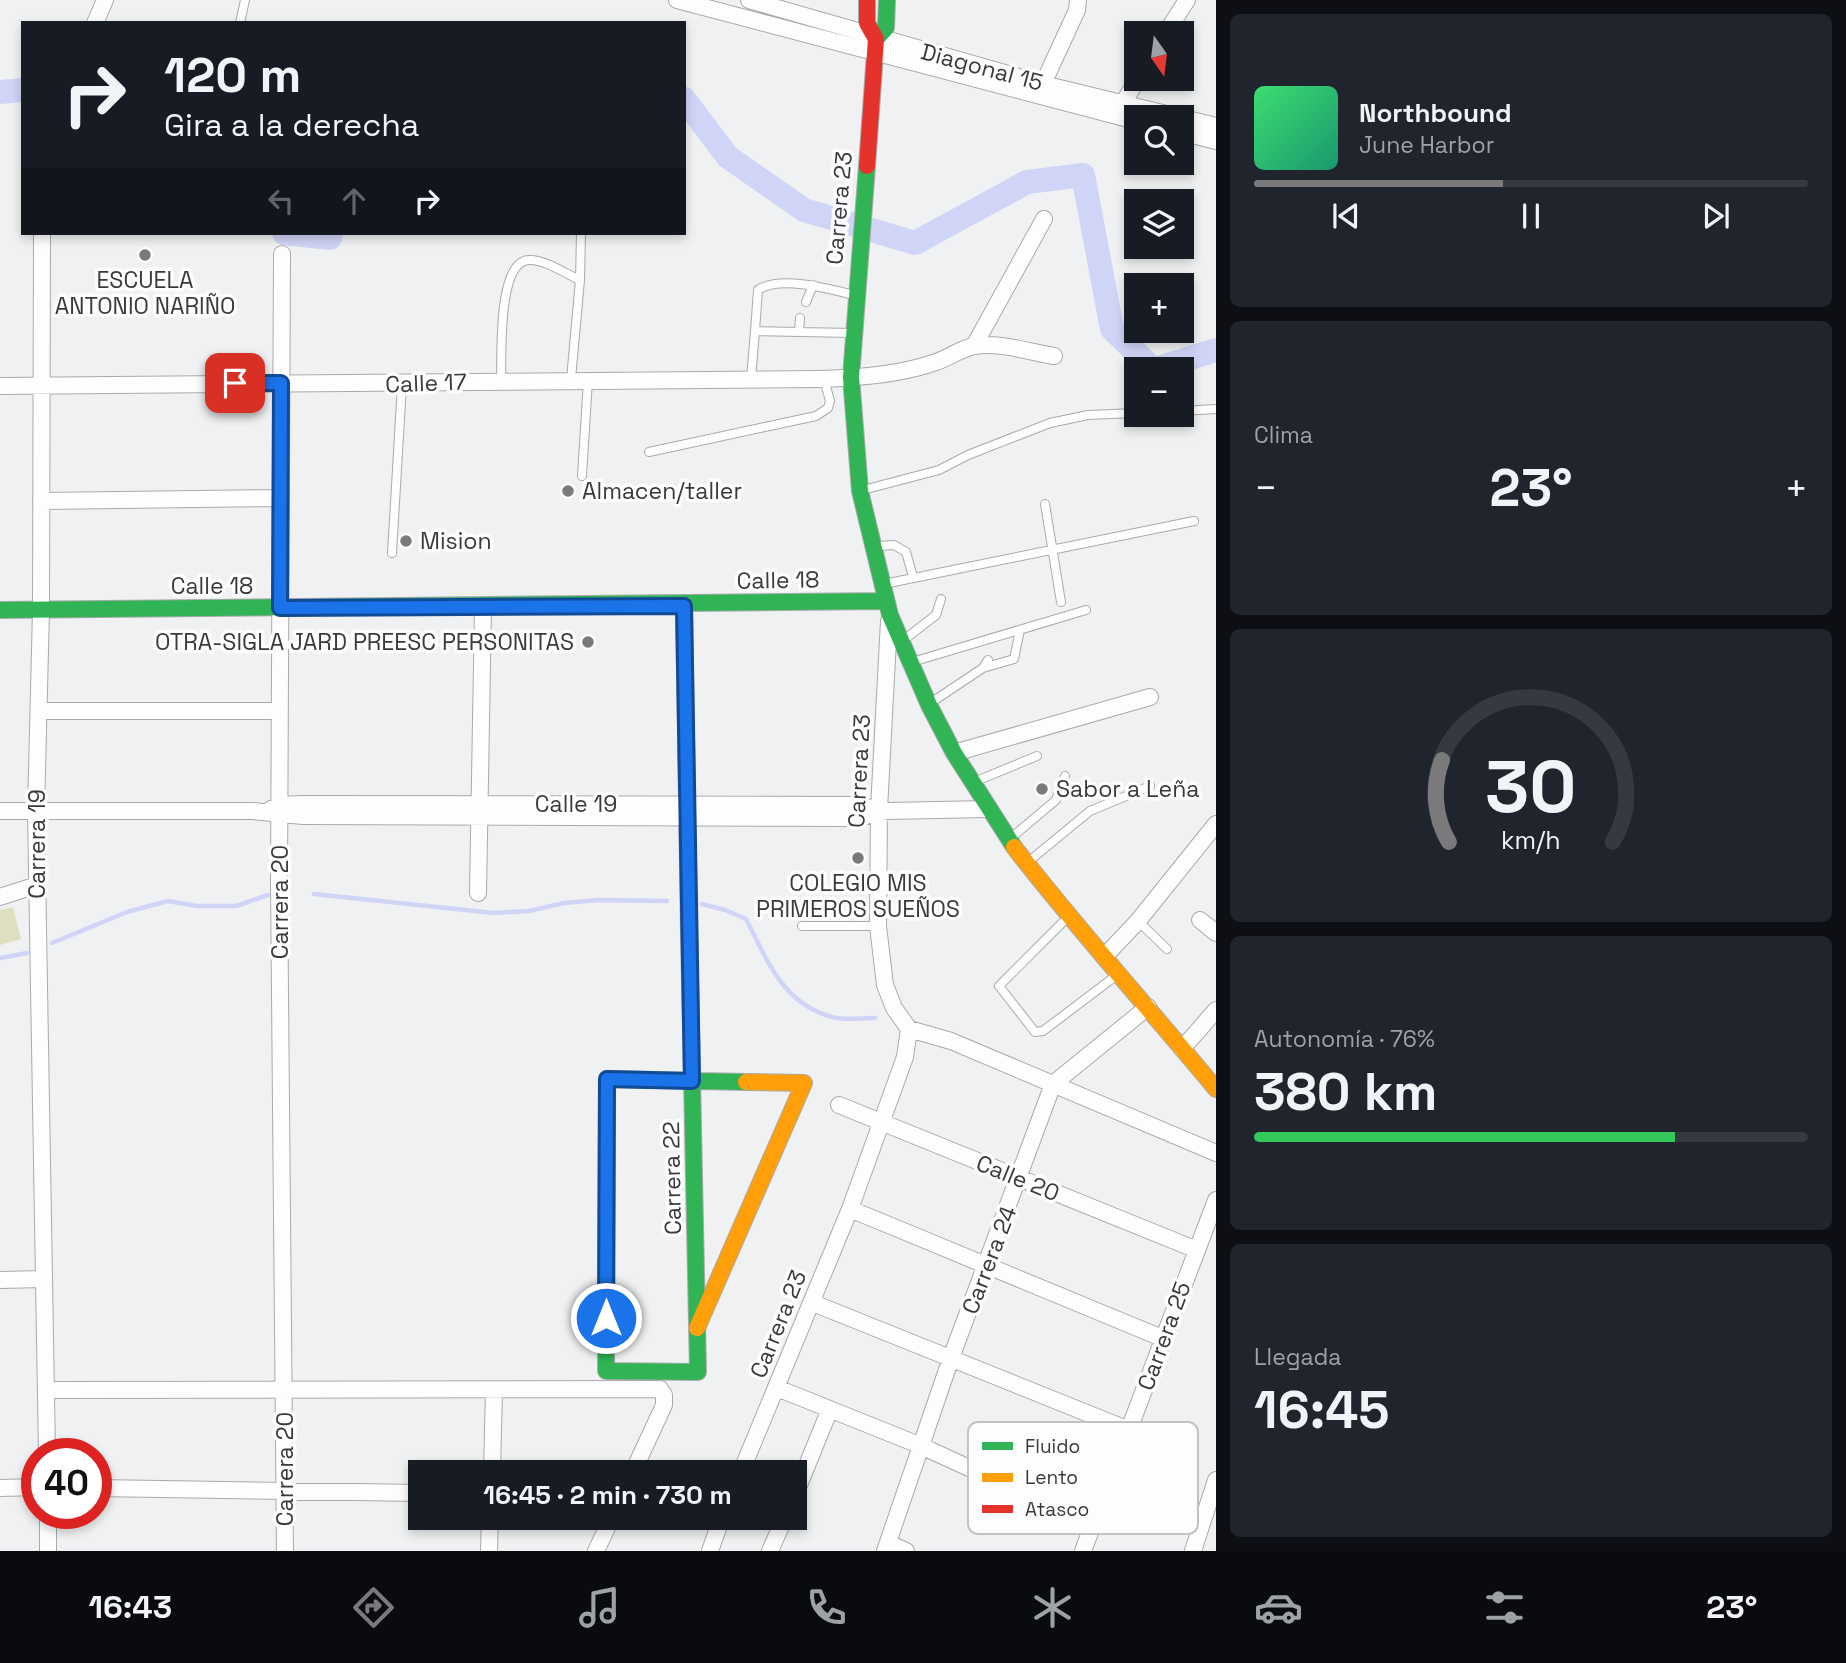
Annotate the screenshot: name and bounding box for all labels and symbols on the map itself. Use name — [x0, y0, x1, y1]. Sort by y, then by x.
north arrow — [1124, 21, 1194, 91]
street label: Diagonal 15 — [918, 36, 1046, 98]
street label: Carrera 23 — [819, 150, 859, 266]
marker: ESCUELA ANTONIO NARIÑO — [137, 247, 153, 263]
place label: ESCUELA ANTONIO NARIÑO — [55, 265, 235, 321]
pin — [205, 353, 265, 413]
street label: Calle 17 — [385, 367, 467, 399]
place label: Almacen/taller — [582, 476, 742, 506]
marker: Almacen/taller — [560, 483, 576, 499]
place label: Mision — [420, 526, 492, 556]
marker: Mision — [398, 533, 414, 549]
street label: Calle 18 — [736, 564, 820, 596]
street label: Calle 18 — [171, 571, 253, 601]
place label: OTRA-SIGLA JARD PREESC PERSONITAS — [155, 627, 574, 657]
marker: OTRA-SIGLA JARD PREESC PERSONITAS — [580, 634, 596, 650]
street label: Carrera 23 — [841, 713, 877, 829]
place label: Sabor a Leña — [1056, 774, 1199, 804]
marker: Sabor a Leña — [1034, 781, 1050, 797]
street label: Carrera 19 — [22, 789, 52, 899]
street label: Calle 19 — [535, 789, 617, 819]
street label: Carrera 20 — [265, 845, 295, 959]
marker: COLEGIO MIS PRIMEROS SUEÑOS — [850, 850, 866, 866]
place label: COLEGIO MIS PRIMEROS SUEÑOS — [756, 868, 960, 924]
street label: Carrera 22 — [656, 1121, 688, 1235]
street label: Calle 20 — [972, 1148, 1064, 1208]
street label: Carrera 24 — [955, 1202, 1023, 1318]
street label: Carrera 23 — [743, 1266, 813, 1382]
street label: Carrera 25 — [1130, 1277, 1198, 1395]
position arrow — [569, 1281, 643, 1355]
street label: Carrera 20 — [270, 1412, 300, 1526]
legend — [968, 1422, 1198, 1534]
text: Fluido — [1025, 1434, 1080, 1459]
speed limit sign: 40 — [21, 1438, 112, 1529]
text: Lento — [1025, 1465, 1078, 1490]
text: Atasco — [1025, 1497, 1089, 1522]

